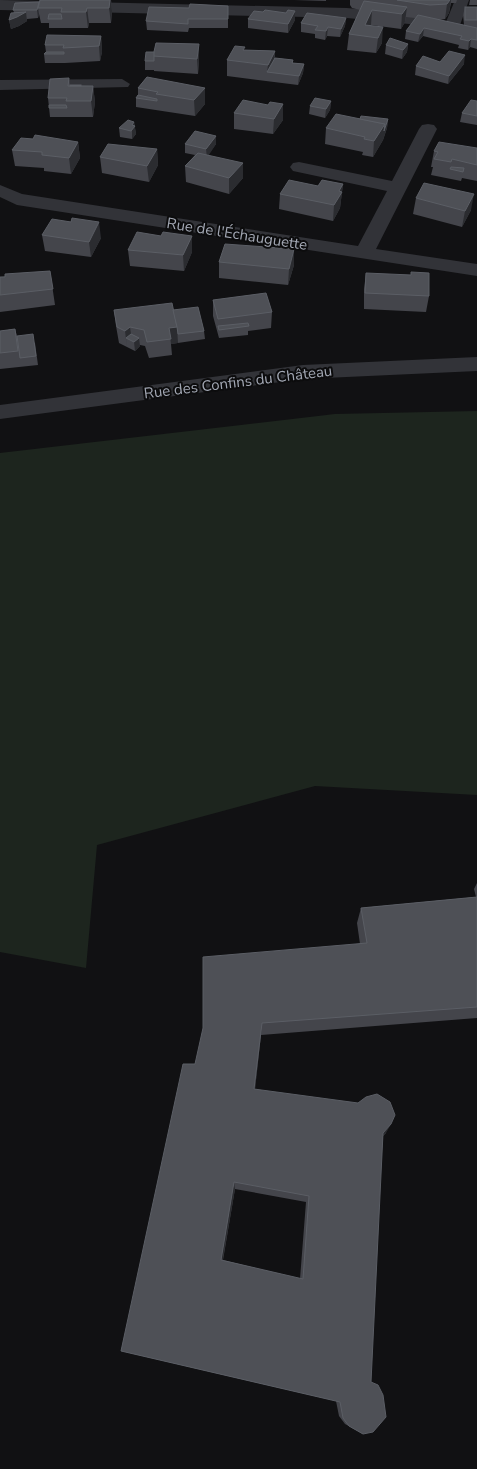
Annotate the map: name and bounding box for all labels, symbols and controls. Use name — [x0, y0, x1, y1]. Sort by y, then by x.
street label: Rue de l'Échauguette — [165, 213, 309, 255]
street label: Rue des Confins du Château — [143, 361, 333, 403]

